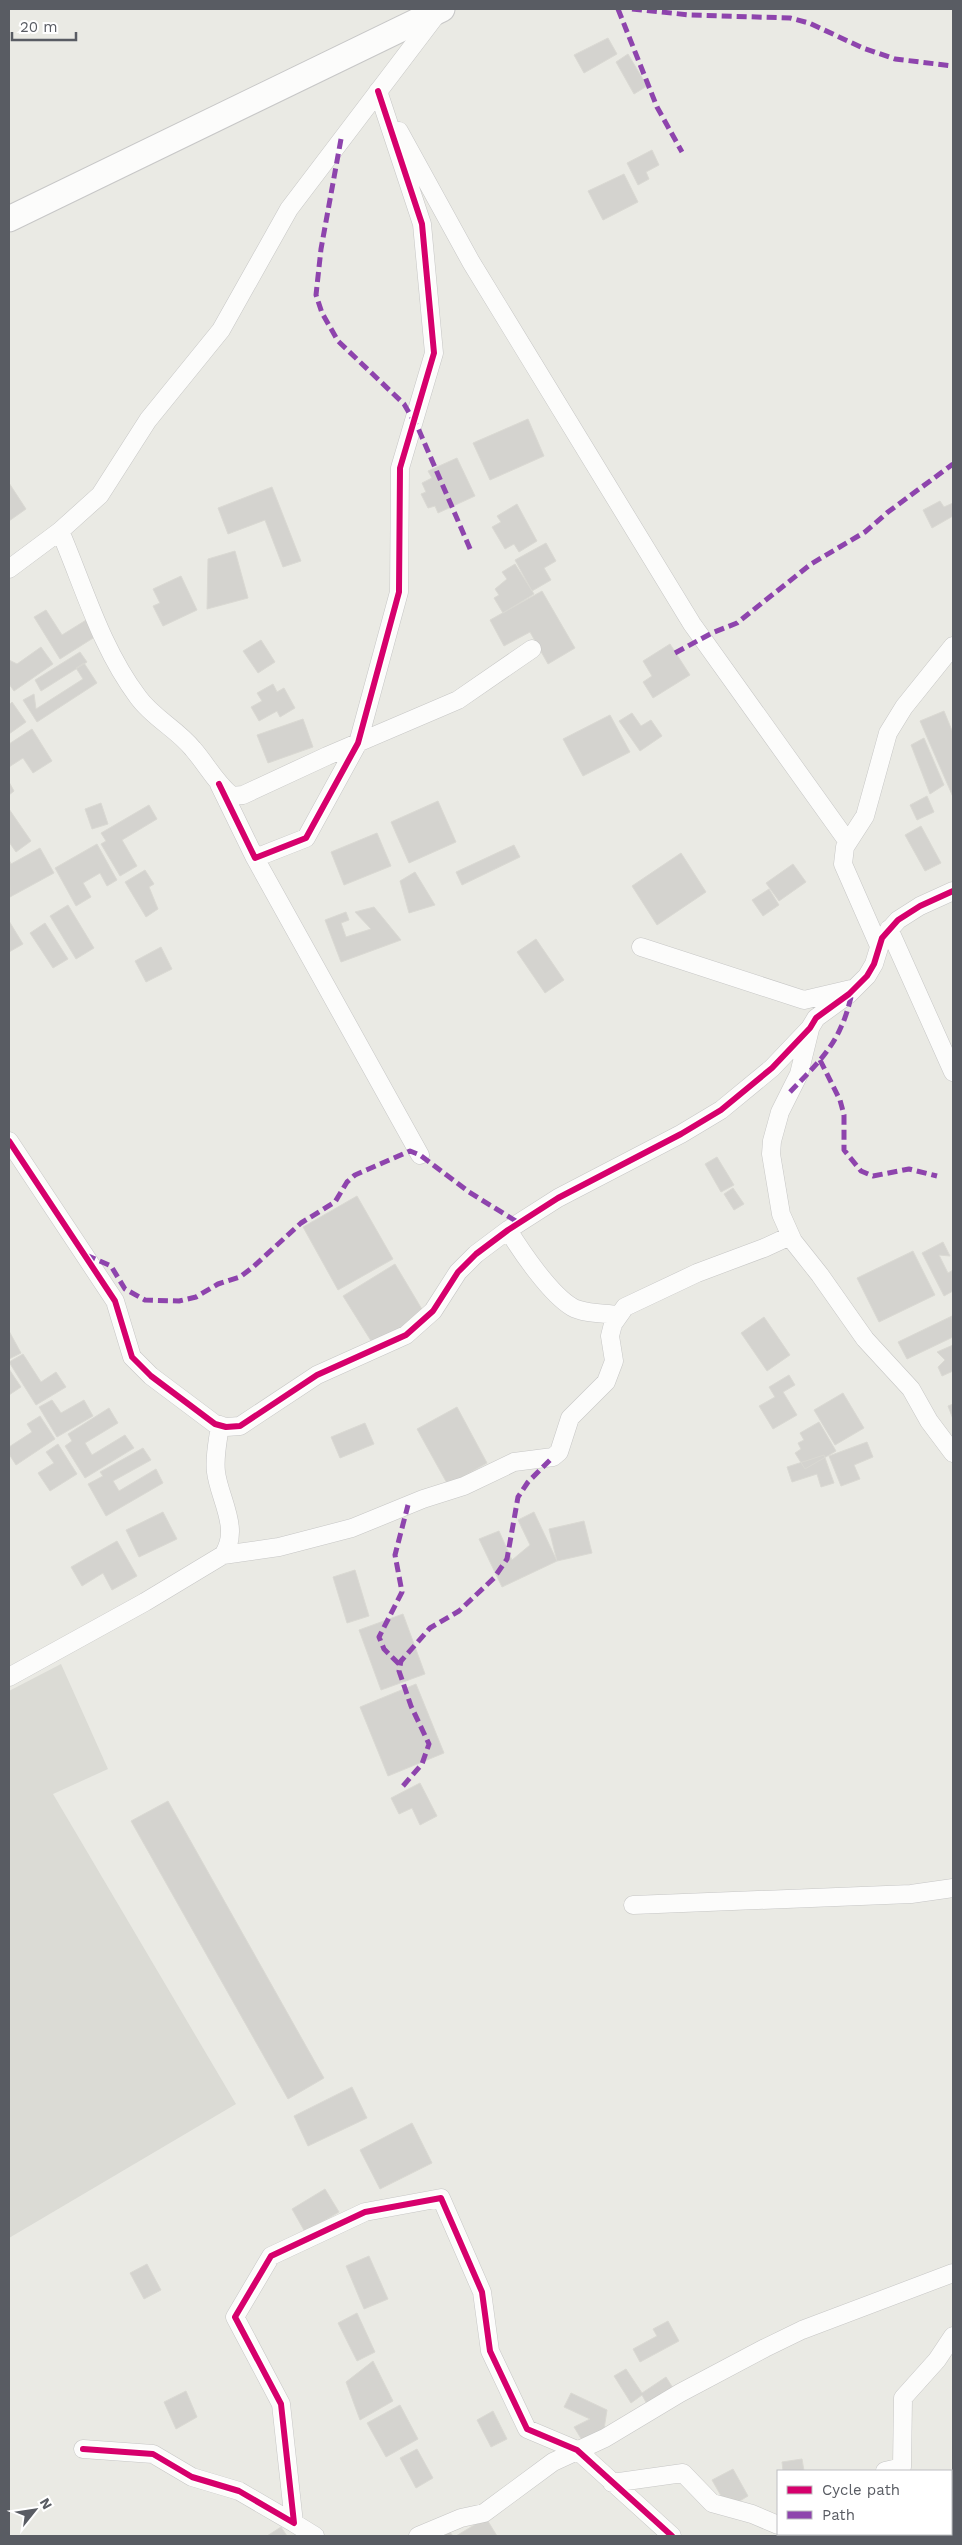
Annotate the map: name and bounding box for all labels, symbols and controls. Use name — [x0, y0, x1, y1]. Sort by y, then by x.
scale bar — [12, 10, 76, 42]
text: 20 m — [20, 18, 58, 36]
legend — [777, 2470, 952, 2535]
text: Cycle path — [822, 2481, 900, 2499]
north arrow — [10, 2485, 60, 2535]
text: N — [37, 2495, 56, 2512]
text: Path — [822, 2506, 855, 2524]

